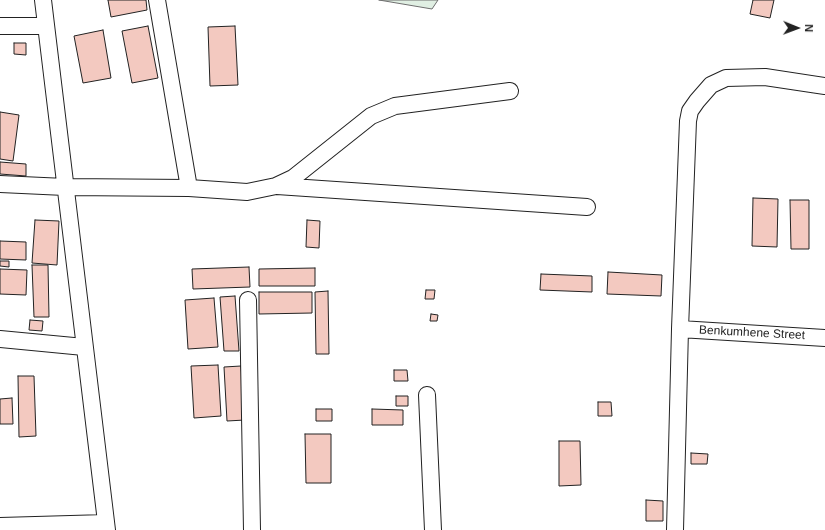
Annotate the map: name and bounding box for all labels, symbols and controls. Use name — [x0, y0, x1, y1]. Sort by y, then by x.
north arrow — [777, 8, 817, 48]
text: N — [803, 24, 815, 32]
street label: Benkumhene Street — [699, 323, 805, 343]

